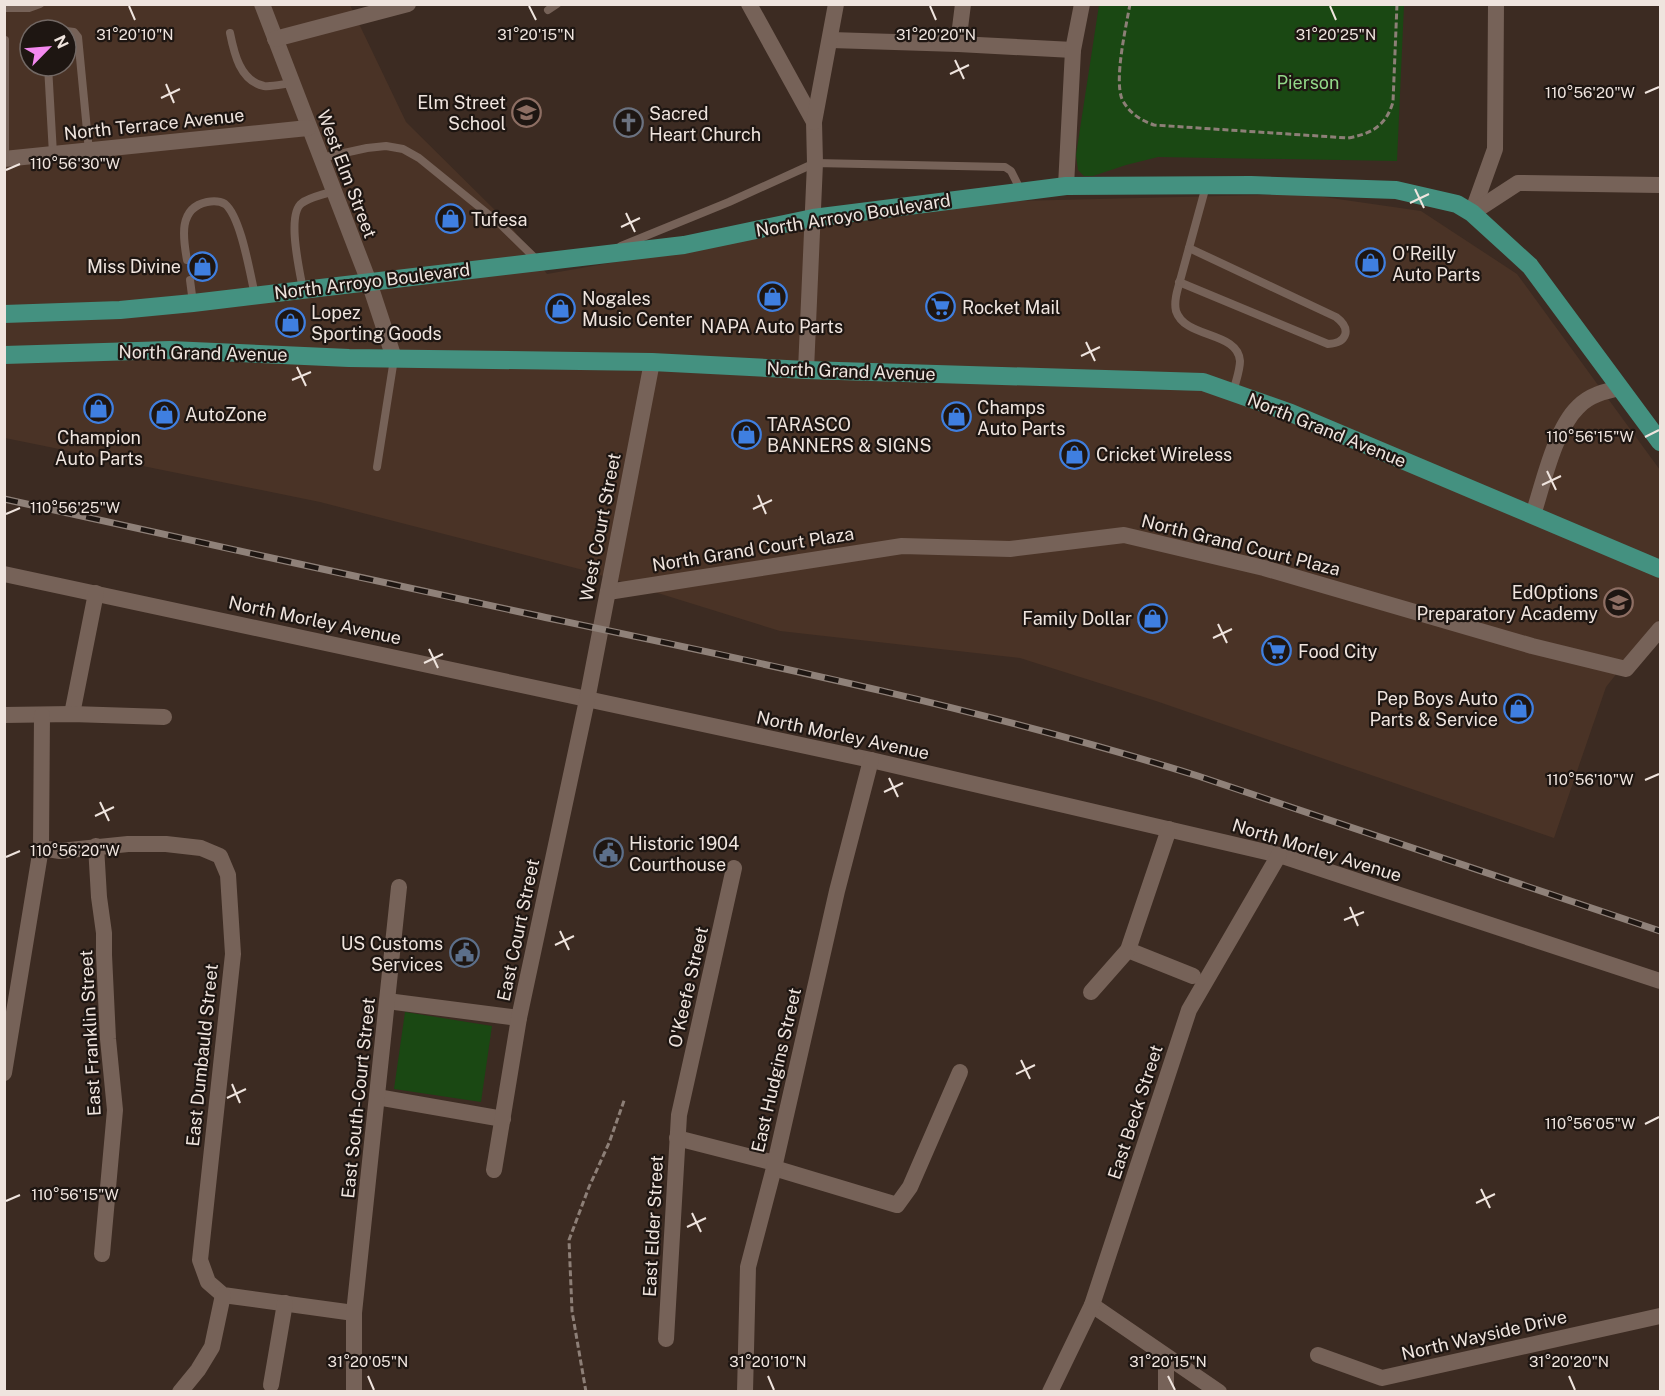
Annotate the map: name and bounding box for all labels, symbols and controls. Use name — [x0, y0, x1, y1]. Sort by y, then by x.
north arrow — [18, 18, 78, 78]
text: 31°20'10"N — [96, 26, 174, 43]
text: 31°20'15"N — [497, 26, 575, 43]
text: 31°20'20"N — [896, 26, 976, 43]
text: 31°20'25"N — [1296, 26, 1376, 43]
text: N — [50, 32, 72, 52]
park label: Pierson — [1277, 72, 1339, 93]
text: 110°56'20"W — [1545, 84, 1635, 101]
place label: Elm Street School — [417, 92, 506, 134]
school or university icon: Elm Street School — [511, 96, 543, 128]
place label: Sacred Heart Church — [649, 103, 761, 145]
street label: North Terrace Avenue — [63, 104, 245, 144]
street label: West Elm Street — [313, 107, 381, 241]
church icon: Sacred Heart Church — [612, 107, 644, 139]
text: 110°56'30"W — [30, 155, 120, 172]
street label: North Arroyo Boulevard — [754, 189, 952, 241]
shop icon: Tufesa — [434, 203, 466, 235]
place label: Tufesa — [471, 209, 527, 230]
place label: O'Reilly Auto Parts — [1392, 243, 1480, 285]
shop icon: O'Reilly Auto Parts — [1355, 247, 1387, 279]
shop icon: Miss Divine — [186, 250, 218, 282]
place label: Miss Divine — [87, 256, 181, 277]
street label: North Arroyo Boulevard — [273, 259, 471, 303]
shop icon: NAPA Auto Parts — [756, 281, 788, 313]
place label: Nogales Music Center — [582, 288, 693, 330]
supermarket icon: Rocket Mail — [925, 291, 957, 323]
shop icon: Nogales Music Center — [545, 292, 577, 324]
place label: Rocket Mail — [962, 297, 1060, 318]
place label: Lopez Sporting Goods — [311, 302, 442, 344]
shop icon: Lopez Sporting Goods — [274, 306, 306, 338]
place label: NAPA Auto Parts — [701, 316, 843, 337]
street label: North Grand Avenue — [118, 341, 288, 365]
street label: North Grand Avenue — [766, 358, 936, 384]
street label: North Grand Avenue — [1245, 389, 1409, 471]
shop icon: Champion Auto Parts — [83, 392, 115, 424]
place label: Champs Auto Parts — [977, 397, 1065, 439]
shop icon: AutoZone — [148, 398, 180, 430]
shop icon: Champs Auto Parts — [940, 401, 972, 433]
place label: AutoZone — [185, 404, 267, 425]
place label: TARASCO BANNERS & SIGNS — [767, 414, 932, 456]
shop icon: TARASCO BANNERS & SIGNS — [730, 418, 762, 450]
place label: Champion Auto Parts — [55, 427, 143, 469]
text: 110°56'15"W — [1546, 428, 1634, 445]
shop icon: Cricket Wireless — [1059, 438, 1091, 470]
place label: Cricket Wireless — [1096, 444, 1232, 465]
street label: West Court Street — [575, 451, 625, 603]
text: 110°56'25"W — [30, 499, 120, 516]
street label: North Grand Court Plaza — [1139, 510, 1343, 580]
street label: North Grand Court Plaza — [651, 523, 855, 575]
place label: EdOptions Preparatory Academy — [1416, 582, 1598, 624]
school or university icon: EdOptions Preparatory Academy — [1603, 586, 1635, 618]
street label: North Morley Avenue — [227, 591, 403, 649]
shop icon: Family Dollar — [1137, 602, 1169, 634]
place label: Family Dollar — [1022, 608, 1132, 629]
supermarket icon: Food City — [1261, 635, 1293, 667]
place label: Food City — [1298, 641, 1378, 662]
place label: Pep Boys Auto Parts & Service — [1369, 688, 1498, 730]
shop icon: Pep Boys Auto Parts & Service — [1503, 692, 1535, 724]
street label: North Morley Avenue — [755, 706, 931, 764]
text: 110°56'10"W — [1547, 771, 1633, 788]
street label: North Morley Avenue — [1230, 814, 1404, 886]
place label: Historic 1904 Courthouse — [629, 833, 739, 875]
public building icon: Historic 1904 Courthouse — [592, 837, 624, 869]
text: 110°56'20"W — [30, 842, 120, 859]
street label: East Court Street — [493, 857, 543, 1003]
street label: O'Keefe Street — [664, 924, 712, 1050]
place label: US Customs Services — [341, 933, 443, 975]
public building icon: US Customs Services — [448, 937, 480, 969]
street label: East Franklin Street — [75, 949, 105, 1117]
street label: East Dumbauld Street — [182, 963, 222, 1147]
street label: East Hudgins Street — [747, 986, 805, 1154]
street label: East South-Court Street — [337, 997, 379, 1199]
street label: East Beck Street — [1103, 1042, 1167, 1182]
text: 110°56'05"W — [1545, 1115, 1635, 1132]
street label: East Elder Street — [639, 1155, 667, 1297]
text: 110°56'15"W — [31, 1186, 119, 1203]
street label: North Wayside Drive — [1399, 1306, 1569, 1364]
text: 31°20'05"N — [328, 1353, 408, 1370]
text: 31°20'10"N — [729, 1353, 807, 1370]
text: 31°20'15"N — [1129, 1353, 1207, 1370]
text: 31°20'20"N — [1529, 1353, 1609, 1370]

